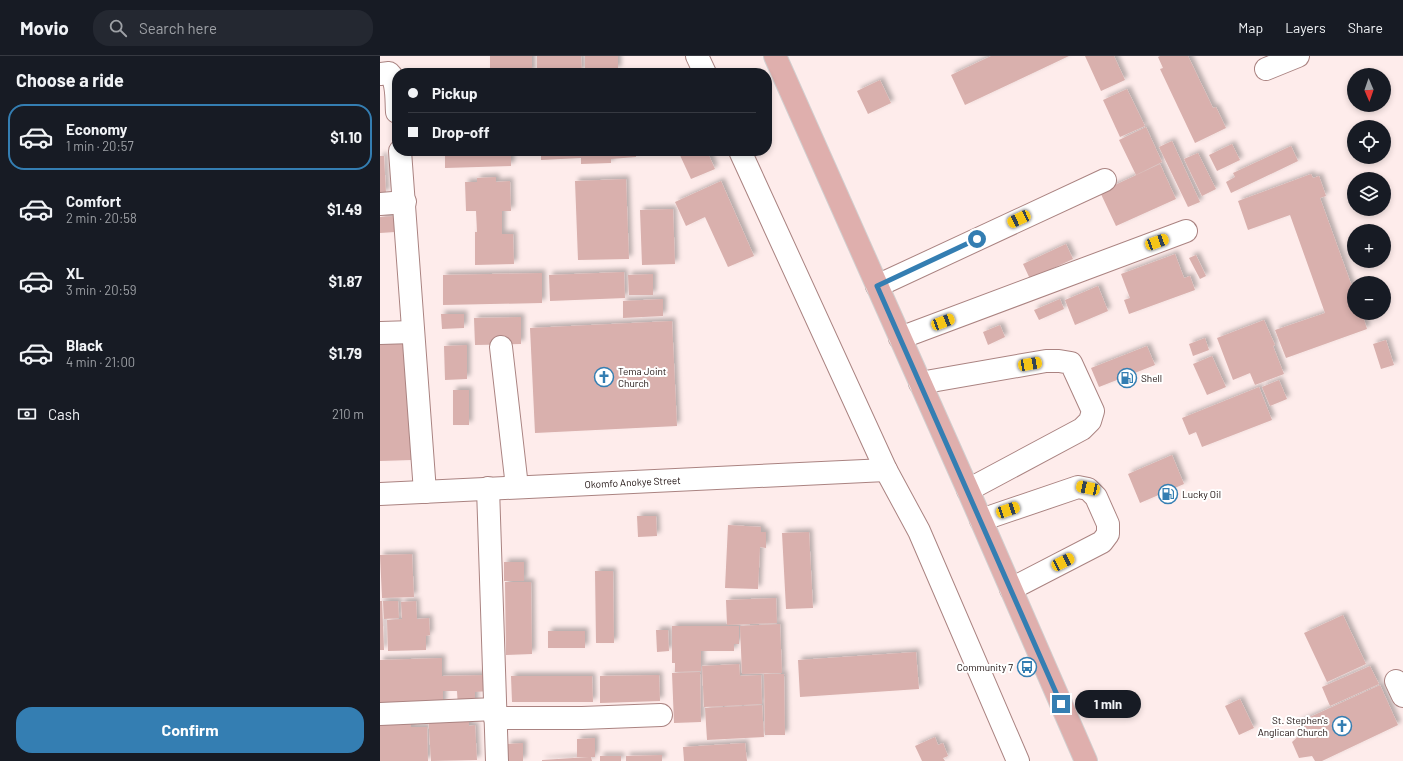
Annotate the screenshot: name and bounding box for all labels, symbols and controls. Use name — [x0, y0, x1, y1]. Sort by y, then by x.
search box — [93, 10, 373, 46]
text: Movio — [20, 16, 69, 39]
icon: search — [107, 17, 129, 39]
text: Search here — [139, 19, 217, 37]
text: Map — [1238, 19, 1263, 36]
text: Layers — [1285, 19, 1326, 36]
text: Share — [1348, 19, 1383, 36]
north arrow — [1347, 68, 1391, 112]
map controls — [1347, 68, 1391, 320]
text: Choose a ride — [16, 69, 124, 91]
text: Pickup — [432, 84, 478, 102]
icon: car — [18, 119, 54, 155]
text: Economy — [66, 120, 127, 138]
button: locate — [1347, 120, 1391, 164]
text: Drop-off — [432, 123, 490, 141]
text: $1.10 — [330, 128, 362, 146]
text: 1 min · 20:57 — [66, 138, 134, 154]
button: layers — [1347, 172, 1391, 216]
icon: car — [18, 191, 54, 227]
text: Comfort — [66, 192, 121, 210]
text: $1.49 — [327, 200, 362, 218]
car — [1006, 208, 1032, 230]
text: 2 min · 20:58 — [66, 210, 137, 226]
button: + — [1347, 224, 1391, 268]
route start — [968, 230, 986, 248]
car — [1144, 232, 1170, 252]
icon: car — [18, 263, 54, 299]
text: XL — [66, 264, 84, 282]
text: $1.87 — [329, 272, 362, 290]
button: − — [1347, 276, 1391, 320]
text: 3 min · 20:59 — [66, 282, 136, 298]
car — [930, 312, 956, 332]
icon: car — [18, 335, 54, 371]
text: Black — [66, 336, 103, 354]
text: $1.79 — [329, 344, 362, 362]
text: 4 min · 21:00 — [66, 354, 135, 370]
car — [1017, 356, 1043, 372]
place label: Tema Joint Church — [618, 365, 667, 389]
church icon: Tema Joint Church — [593, 366, 615, 388]
fuel station icon: Shell — [1116, 367, 1138, 389]
place label: Shell — [1141, 372, 1162, 384]
icon: cash — [16, 403, 38, 425]
text: Cash — [48, 405, 80, 423]
text: 210 m — [332, 406, 364, 422]
street label: Okomfo Anokye Street — [584, 474, 681, 490]
car — [1075, 480, 1101, 496]
fuel station icon: Lucky Oil — [1157, 483, 1179, 505]
place label: Lucky Oil — [1182, 488, 1221, 500]
car — [995, 500, 1021, 520]
car — [1050, 551, 1076, 573]
bus stop icon: Community 7 — [1016, 656, 1038, 678]
place label: Community 7 — [957, 661, 1013, 673]
callout: 1 min — [1075, 690, 1141, 718]
route end — [1052, 695, 1070, 713]
text: 1 min — [1094, 696, 1122, 712]
button: Confirm — [16, 707, 364, 753]
place label: St. Stephen's Anglican Church — [1258, 714, 1328, 738]
church icon: St. Stephen's Anglican Church — [1331, 715, 1353, 737]

